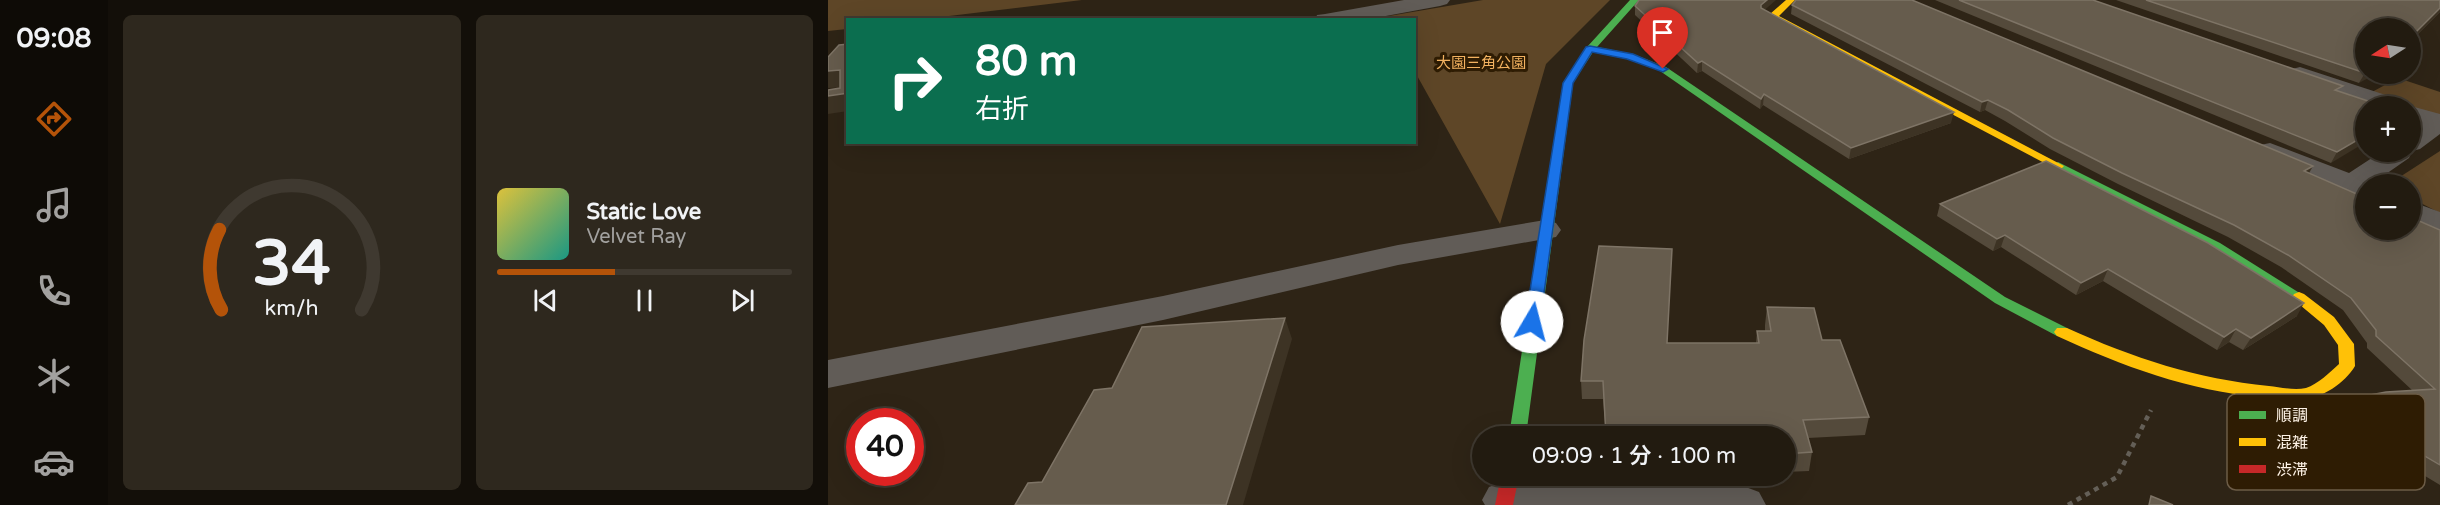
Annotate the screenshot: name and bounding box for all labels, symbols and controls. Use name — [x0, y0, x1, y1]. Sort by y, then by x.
pin — [1637, 7, 1688, 69]
icon: arrive — [1646, 16, 1679, 49]
north arrow — [2355, 18, 2421, 84]
map controls — [2355, 18, 2421, 240]
text: 09:08 — [17, 22, 91, 55]
text: 80 m — [975, 36, 1077, 87]
icon: right — [876, 42, 954, 120]
park label: 大園三角公園 — [1436, 54, 1526, 72]
text: 右折 — [975, 93, 1029, 126]
button: + — [2355, 96, 2421, 162]
icon: directions — [33, 98, 75, 140]
button: − — [2355, 174, 2421, 240]
icon: music — [33, 184, 75, 226]
text: Static Love — [587, 199, 701, 225]
text: Velvet Ray — [587, 225, 686, 249]
text: 34 — [253, 227, 331, 302]
icon: phone — [33, 270, 75, 312]
icon: previous — [529, 284, 562, 317]
icon: pause — [628, 284, 661, 317]
icon: next — [726, 284, 759, 317]
position arrow — [1500, 290, 1564, 354]
text: km/h — [265, 295, 319, 321]
icon: climate — [33, 355, 75, 397]
legend — [2227, 394, 2425, 490]
text: 順調 — [2276, 406, 2308, 426]
speed limit sign: 40 — [846, 408, 924, 486]
text: 混雑 — [2276, 433, 2308, 453]
icon: car — [33, 441, 75, 483]
text: 09:09 · 1 分 · 100 m — [1532, 443, 1736, 469]
text: 渋滞 — [2276, 460, 2308, 480]

